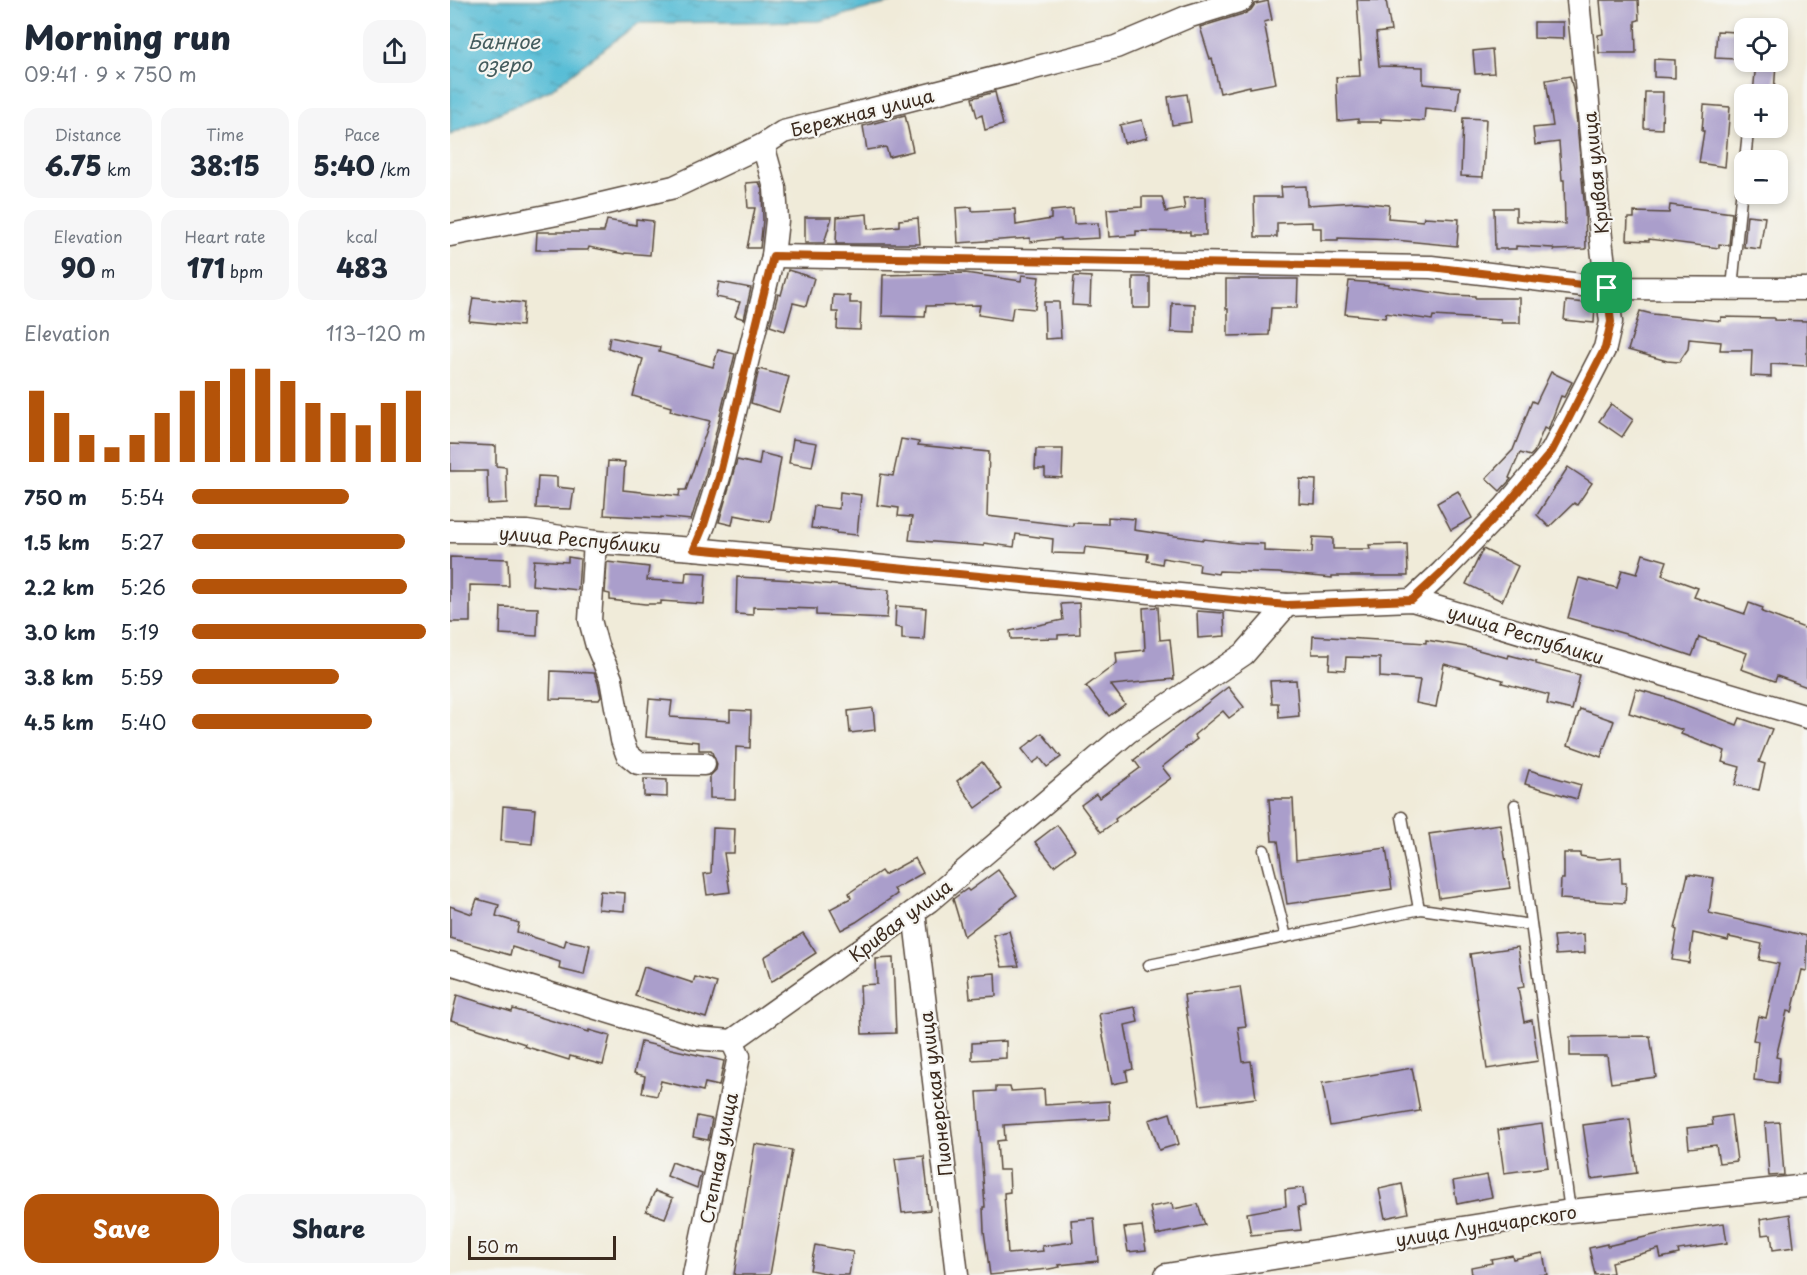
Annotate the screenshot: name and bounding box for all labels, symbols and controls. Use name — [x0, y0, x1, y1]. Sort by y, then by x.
text: Morning run — [24, 11, 231, 61]
map controls — [1734, 18, 1788, 204]
button: locate — [1734, 18, 1788, 72]
button: share — [363, 20, 426, 83]
water label: Банное озеро — [468, 26, 541, 79]
text: 09:41 · 9 × 750 m — [24, 59, 197, 89]
street label: Бережная улица — [788, 81, 937, 143]
button: + — [1734, 84, 1788, 138]
street label: Кривая улица — [1575, 110, 1615, 235]
text: Distance — [54, 122, 122, 146]
text: Time — [206, 122, 244, 146]
text: Pace — [344, 122, 380, 146]
text: 6.75 — [45, 146, 102, 185]
text: 38:15 — [190, 146, 260, 185]
text: 5:40 — [313, 146, 375, 185]
button: − — [1734, 150, 1788, 204]
text: km — [102, 157, 131, 181]
text: /km — [375, 157, 411, 181]
text: Elevation — [53, 224, 123, 248]
text: Heart rate — [185, 224, 265, 248]
text: kcal — [346, 224, 378, 248]
text: 90 — [61, 248, 96, 287]
text: 171 — [187, 248, 225, 287]
text: 483 — [336, 248, 388, 287]
text: m — [96, 259, 115, 283]
text: bpm — [225, 259, 263, 283]
pin — [1581, 262, 1632, 313]
icon: arrive — [1590, 271, 1623, 304]
text: Elevation — [24, 318, 110, 348]
text: 113–120 m — [326, 318, 426, 348]
text: 750 m — [24, 482, 87, 512]
text: 5:54 — [120, 482, 165, 512]
street label: улица Республики — [498, 518, 662, 560]
text: 1.5 km — [24, 527, 90, 557]
text: 5:27 — [120, 527, 164, 557]
text: 2.2 km — [24, 572, 94, 602]
text: 5:26 — [120, 572, 166, 602]
street label: улица Республики — [1445, 597, 1607, 671]
text: 3.0 km — [24, 617, 96, 647]
text: 5:19 — [120, 617, 159, 647]
text: 3.8 km — [24, 662, 94, 692]
text: 5:59 — [120, 662, 164, 692]
text: 4.5 km — [24, 707, 94, 737]
text: 5:40 — [120, 707, 166, 737]
street label: Кривая улица — [843, 872, 958, 968]
street label: Пионерская улица — [911, 1009, 958, 1178]
street label: Степная улица — [692, 1089, 744, 1226]
button: Save — [24, 1194, 219, 1263]
button: Share — [231, 1194, 426, 1263]
street label: улица Луначарского — [1394, 1197, 1578, 1253]
scale bar — [468, 1233, 616, 1260]
text: 50 m — [477, 1234, 518, 1258]

